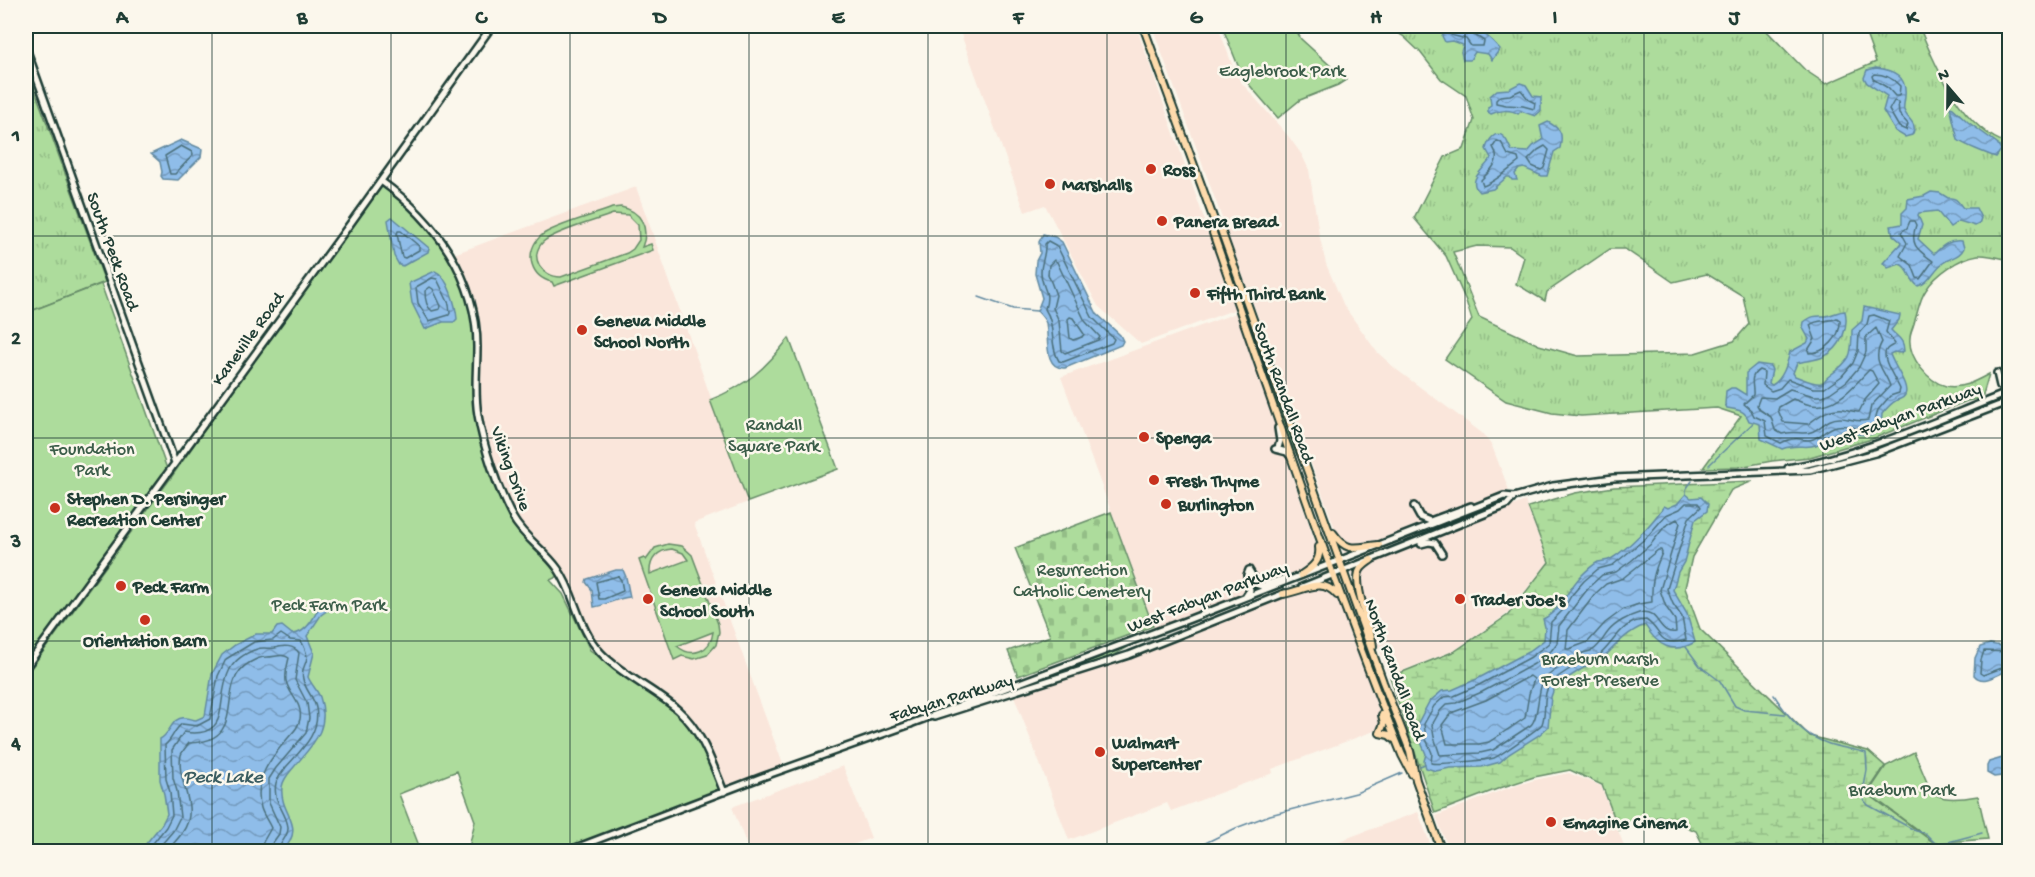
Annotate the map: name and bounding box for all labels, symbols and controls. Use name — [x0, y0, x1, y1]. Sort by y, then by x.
text: A — [115, 8, 130, 31]
text: B — [296, 8, 308, 31]
text: C — [475, 8, 489, 31]
text: D — [651, 8, 667, 31]
text: E — [832, 8, 846, 31]
text: F — [1012, 8, 1025, 31]
text: G — [1190, 8, 1204, 31]
text: H — [1370, 8, 1382, 31]
text: I — [1553, 8, 1558, 31]
text: J — [1728, 8, 1741, 31]
text: K — [1905, 8, 1920, 31]
north arrow — [1918, 57, 1978, 117]
park label: Eaglebrook Park — [1219, 62, 1347, 83]
text: N — [1936, 65, 1953, 87]
text: 1 — [11, 126, 20, 149]
place label: Ross — [1162, 161, 1196, 182]
marker: Ross — [1144, 162, 1158, 176]
place label: Marshalls — [1062, 176, 1133, 197]
marker: Marshalls — [1043, 177, 1057, 191]
street label: South Peck Road — [81, 190, 143, 315]
place label: Panera Bread — [1173, 213, 1280, 234]
marker: Panera Bread — [1155, 214, 1169, 228]
place label: Fifth Third Bank — [1206, 285, 1326, 306]
marker: Fifth Third Bank — [1188, 286, 1202, 300]
street label: Kaneville Road — [208, 287, 291, 390]
place label: Geneva Middle School North — [594, 312, 706, 354]
street label: South Randall Road — [1248, 320, 1318, 467]
marker: Geneva Middle School North — [575, 323, 589, 337]
text: 2 — [11, 329, 21, 352]
street label: West Fabyan Parkway — [1817, 379, 1985, 457]
park label: Randall Square Park — [728, 416, 822, 458]
street label: Viking Drive — [484, 423, 535, 515]
place label: Spenga — [1156, 429, 1212, 450]
marker: Spenga — [1137, 430, 1151, 444]
park label: Foundation Park — [48, 440, 135, 482]
place label: Fresh Thyme — [1165, 472, 1260, 493]
marker: Fresh Thyme — [1147, 473, 1161, 487]
place label: Stephen D. Persinger Recreation Center — [66, 490, 227, 532]
place label: Burlington — [1177, 496, 1254, 517]
marker: Burlington — [1159, 497, 1173, 511]
marker: Stephen D. Persinger Recreation Center — [48, 501, 62, 515]
text: 3 — [10, 532, 21, 555]
street label: West Fabyan Parkway — [1125, 558, 1291, 639]
park label: Resurrection Catholic Cemetery — [1013, 561, 1151, 603]
place label: Peck Farm — [132, 578, 209, 599]
marker: Peck Farm — [114, 579, 128, 593]
place label: Geneva Middle School South — [660, 581, 772, 623]
place label: Trader Joe's — [1470, 591, 1567, 612]
marker: Geneva Middle School South — [641, 592, 655, 606]
marker: Trader Joe's — [1453, 592, 1467, 606]
park label: Peck Farm Park — [271, 596, 388, 617]
street label: North Randall Road — [1358, 596, 1429, 745]
marker: Orientation Barn — [138, 613, 152, 627]
place label: Orientation Barn — [83, 632, 207, 653]
park label: Braeburn Marsh Forest Preserve — [1540, 650, 1659, 692]
street label: Fabyan Parkway — [887, 671, 1016, 728]
text: 4 — [10, 734, 21, 757]
place label: Walmart Supercenter — [1111, 734, 1203, 776]
marker: Walmart Supercenter — [1093, 745, 1107, 759]
water label: Peck Lake — [183, 767, 263, 790]
park label: Braeburn Park — [1848, 781, 1957, 802]
place label: Emagine Cinema — [1563, 814, 1689, 835]
marker: Emagine Cinema — [1544, 815, 1558, 829]

